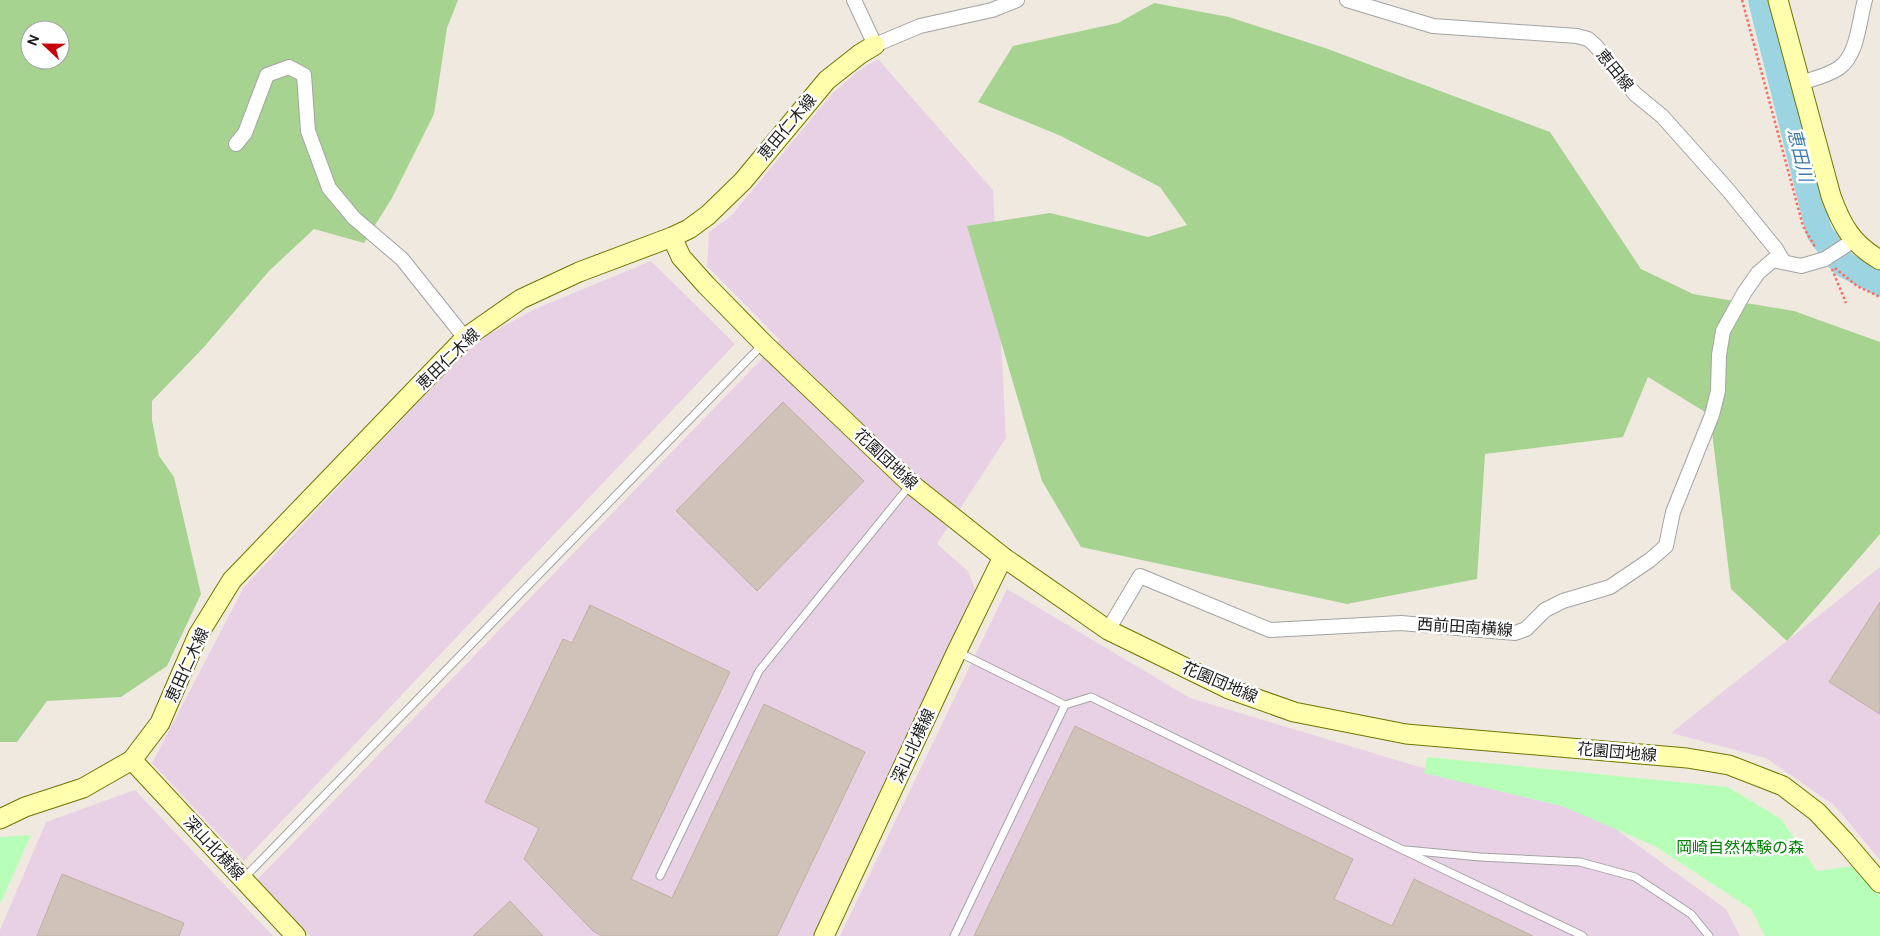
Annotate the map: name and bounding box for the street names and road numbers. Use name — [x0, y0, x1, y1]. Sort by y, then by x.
street label: 恵田線 — [1592, 45, 1638, 95]
street label: 恵田仁木線 — [753, 90, 821, 164]
street label: 恵田仁木線 — [412, 324, 484, 394]
street label: 花園団地線 — [850, 424, 922, 494]
street label: 西前田南横線 — [1416, 613, 1514, 641]
street label: 恵田仁木線 — [161, 624, 213, 706]
street label: 花園団地線 — [1179, 657, 1261, 707]
street label: 深山北横線 — [887, 705, 939, 787]
street label: 花園団地線 — [1576, 738, 1658, 766]
street label: 深山北横線 — [179, 812, 249, 884]

